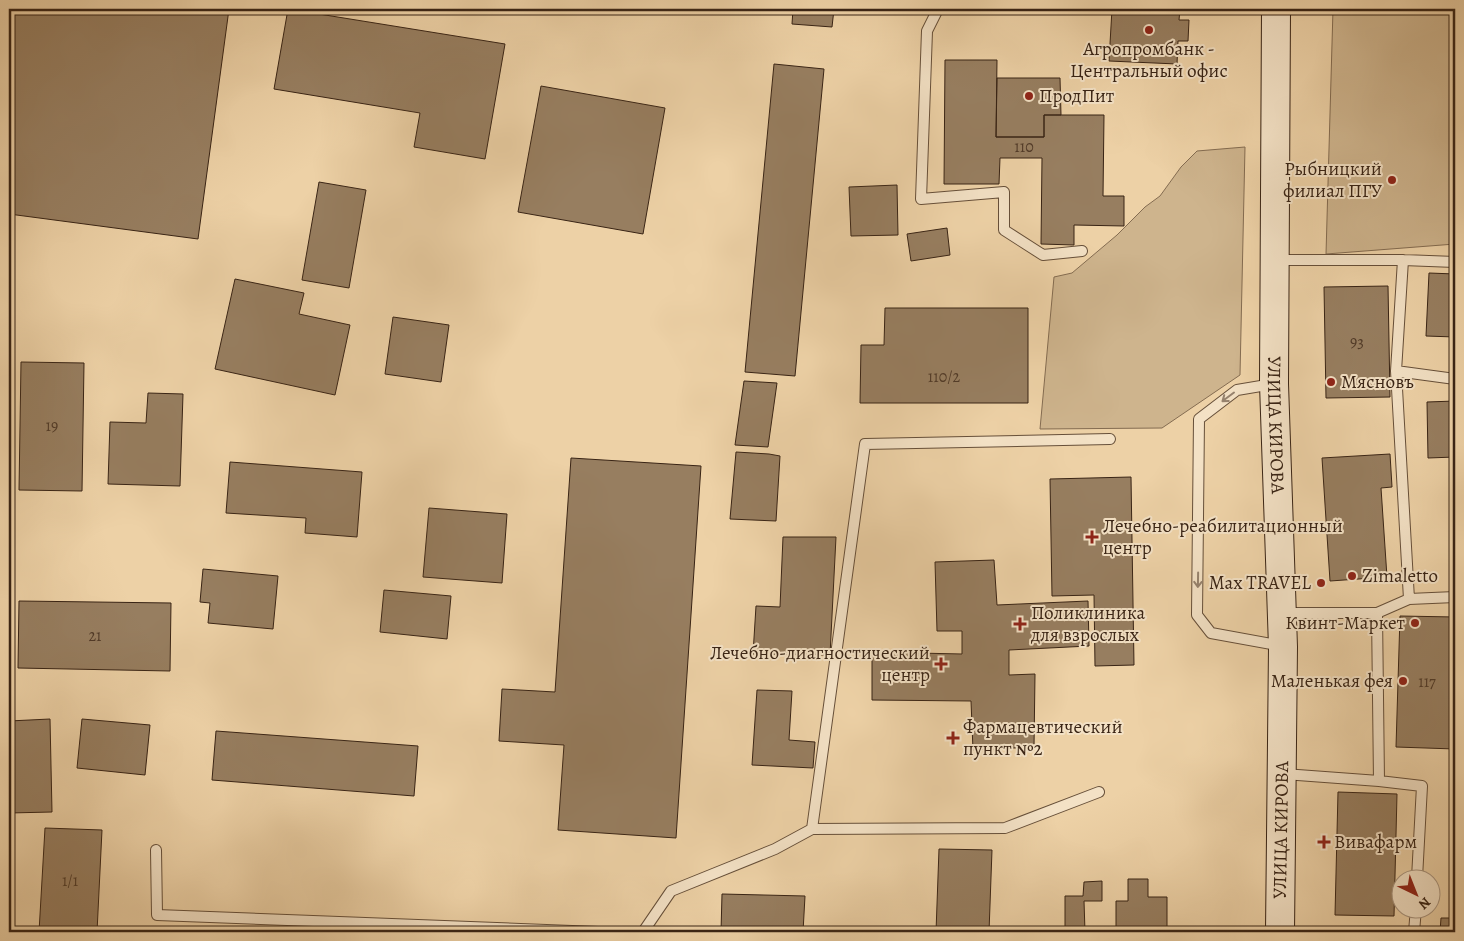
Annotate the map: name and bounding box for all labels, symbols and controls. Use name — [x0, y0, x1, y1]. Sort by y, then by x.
marker: Агропромбанк - Центральный офис — [1143, 24, 1155, 36]
place label: Агропромбанк - Центральный офис — [1070, 36, 1228, 84]
place label: ПродПит — [1039, 83, 1115, 109]
marker: ПродПит — [1023, 90, 1035, 102]
house number: 110 — [1014, 136, 1034, 158]
place label: Рыбницкий филиал ПГУ — [1283, 156, 1382, 204]
marker: Рыбницкий филиал ПГУ — [1386, 174, 1398, 186]
house number: 93 — [1350, 331, 1364, 353]
street label: УЛИЦА КИРОВА — [1261, 356, 1291, 495]
house number: 110/2 — [928, 366, 961, 388]
place label: Мясновъ — [1341, 369, 1414, 395]
marker: Мясновъ — [1325, 376, 1337, 388]
one-way arrow — [1222, 391, 1235, 402]
house number: 19 — [46, 415, 58, 437]
place label: Лечебно-реабилитационный центр — [1103, 513, 1343, 561]
marker: Лечебно-реабилитационный центр — [1085, 530, 1099, 544]
place label: Zimaletto — [1362, 563, 1438, 589]
place label: Max TRAVEL — [1209, 570, 1311, 596]
marker: Zimaletto — [1346, 570, 1358, 582]
one-way arrow — [1194, 571, 1203, 587]
marker: Max TRAVEL — [1315, 577, 1327, 589]
place label: Поликлиника для взрослых — [1030, 600, 1145, 648]
place label: Квинт-Маркет — [1285, 610, 1406, 636]
marker: Поликлиника для взрослых — [1013, 617, 1027, 631]
marker: Квинт-Маркет — [1409, 617, 1421, 629]
house number: 21 — [88, 625, 102, 647]
place label: Лечебно-диагностический центр — [710, 640, 930, 688]
marker: Лечебно-диагностический центр — [934, 657, 948, 671]
place label: Маленькая фея — [1271, 668, 1393, 694]
house number: 117 — [1418, 671, 1436, 693]
marker: Маленькая фея — [1397, 675, 1409, 687]
place label: Фармацевтический пункт №2 — [963, 714, 1123, 762]
marker: Фармацевтический пункт №2 — [947, 732, 959, 744]
street label: УЛИЦА КИРОВА — [1267, 760, 1295, 899]
place label: Вивафарм — [1334, 829, 1417, 855]
marker: Вивафарм — [1318, 836, 1330, 848]
north arrow — [1392, 868, 1442, 918]
house number: 1/1 — [62, 870, 79, 892]
text: N — [1414, 893, 1435, 914]

